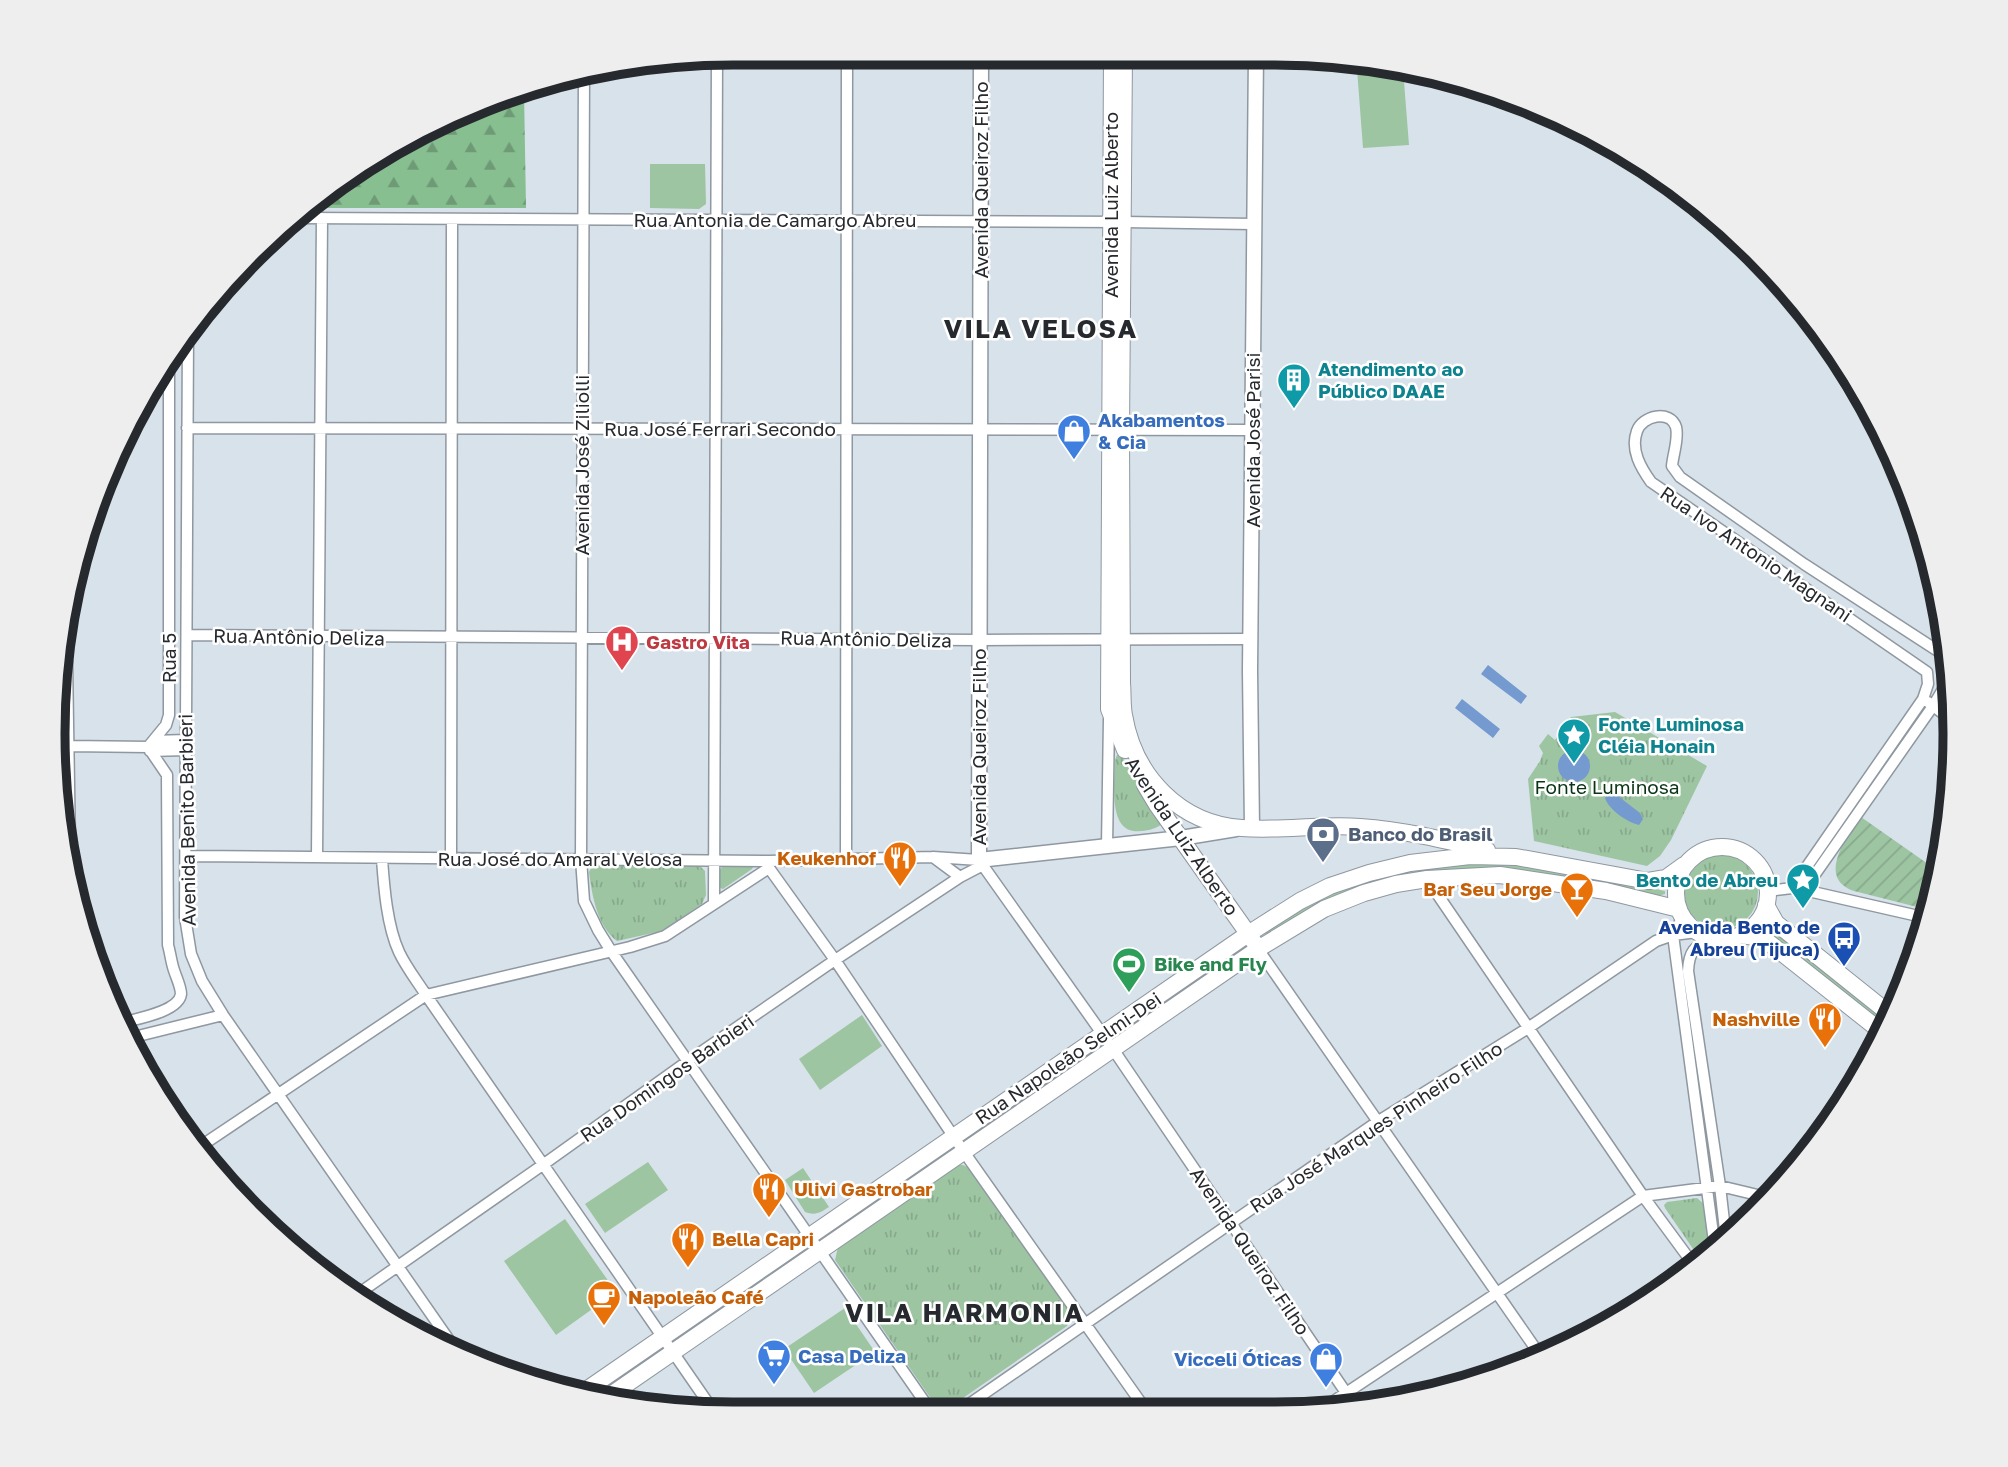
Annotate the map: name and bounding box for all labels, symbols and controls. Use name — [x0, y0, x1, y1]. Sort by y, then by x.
street label: Avenida Queiroz Filho — [969, 81, 992, 279]
street label: Avenida Luiz Alberto — [1099, 112, 1122, 298]
street label: Rua Antonia de Camargo Abreu — [634, 208, 916, 231]
district label: VILA VELOSA — [944, 313, 1138, 344]
street label: Avenida José Parisi — [1241, 352, 1264, 528]
place label: Atendimento ao Público DAAE — [1318, 357, 1464, 402]
building icon: Atendimento ao Público DAAE — [1275, 361, 1313, 410]
street label: Avenida José Ziliolli — [570, 375, 593, 555]
place label: Akabamentos & Cia — [1098, 408, 1225, 453]
shop icon: Akabamentos & Cia — [1055, 412, 1093, 461]
street label: Rua José Ferrari Secondo — [604, 417, 836, 440]
street label: Rua Ivo Antonio Magnani — [1656, 481, 1856, 626]
hospital icon: Gastro Vita — [603, 623, 641, 672]
street label: Rua Antônio Deliza — [213, 624, 385, 649]
street label: Rua Antônio Deliza — [780, 626, 952, 651]
place label: Gastro Vita — [646, 630, 750, 653]
street label: Rua 5 — [157, 633, 180, 683]
street label: Avenida Queiroz Filho — [967, 648, 990, 846]
place label: Fonte Luminosa Cléia Honain — [1598, 712, 1744, 757]
street label: Avenida Benito Barbieri — [173, 714, 200, 926]
place icon: Fonte Luminosa Cléia Honain — [1555, 716, 1593, 765]
street label: Avenida Luiz Alberto — [1121, 752, 1244, 919]
park label: Fonte Luminosa — [1534, 775, 1680, 798]
bank icon: Banco do Brasil — [1304, 815, 1342, 864]
place label: Banco do Brasil — [1348, 822, 1493, 845]
restaurant icon: Keukenhof — [881, 839, 919, 888]
place label: Keukenhof — [777, 846, 876, 869]
street label: Rua José do Amaral Velosa — [438, 847, 682, 870]
place icon: Bento de Abreu — [1784, 861, 1822, 910]
place label: Bento de Abreu — [1636, 868, 1778, 891]
bar icon: Bar Seu Jorge — [1558, 870, 1596, 919]
place label: Bar Seu Jorge — [1423, 877, 1552, 900]
place label: Avenida Bento de Abreu (Tijuca) — [1658, 915, 1820, 960]
bus stop icon: Avenida Bento de Abreu (Tijuca) — [1825, 919, 1863, 968]
sports icon: Bike and Fly — [1110, 945, 1148, 994]
place label: Bike and Fly — [1154, 952, 1267, 975]
street label: Rua Napoleão Selmi-Dei — [970, 987, 1165, 1128]
restaurant icon: Nashville — [1806, 1000, 1844, 1049]
place label: Nashville — [1712, 1007, 1800, 1030]
street label: Rua Domingos Barbieri — [575, 1009, 758, 1146]
street label: Rua José Marques Pinheiro Filho — [1245, 1036, 1506, 1217]
street label: Avenida Queiroz Filho — [1186, 1163, 1315, 1339]
restaurant icon: Ulivi Gastrobar — [750, 1170, 788, 1219]
place label: Ulivi Gastrobar — [794, 1177, 933, 1200]
restaurant icon: Bella Capri — [669, 1220, 707, 1269]
place label: Bella Capri — [712, 1227, 814, 1250]
cafe icon: Napoleão Café — [585, 1278, 623, 1327]
place label: Napoleão Café — [628, 1285, 764, 1308]
district label: VILA HARMONIA — [845, 1297, 1085, 1328]
supermarket icon: Casa Deliza — [755, 1337, 793, 1386]
shop icon: Vicceli Óticas — [1307, 1340, 1345, 1389]
place label: Casa Deliza — [798, 1344, 906, 1367]
place label: Vicceli Óticas — [1174, 1347, 1302, 1370]

